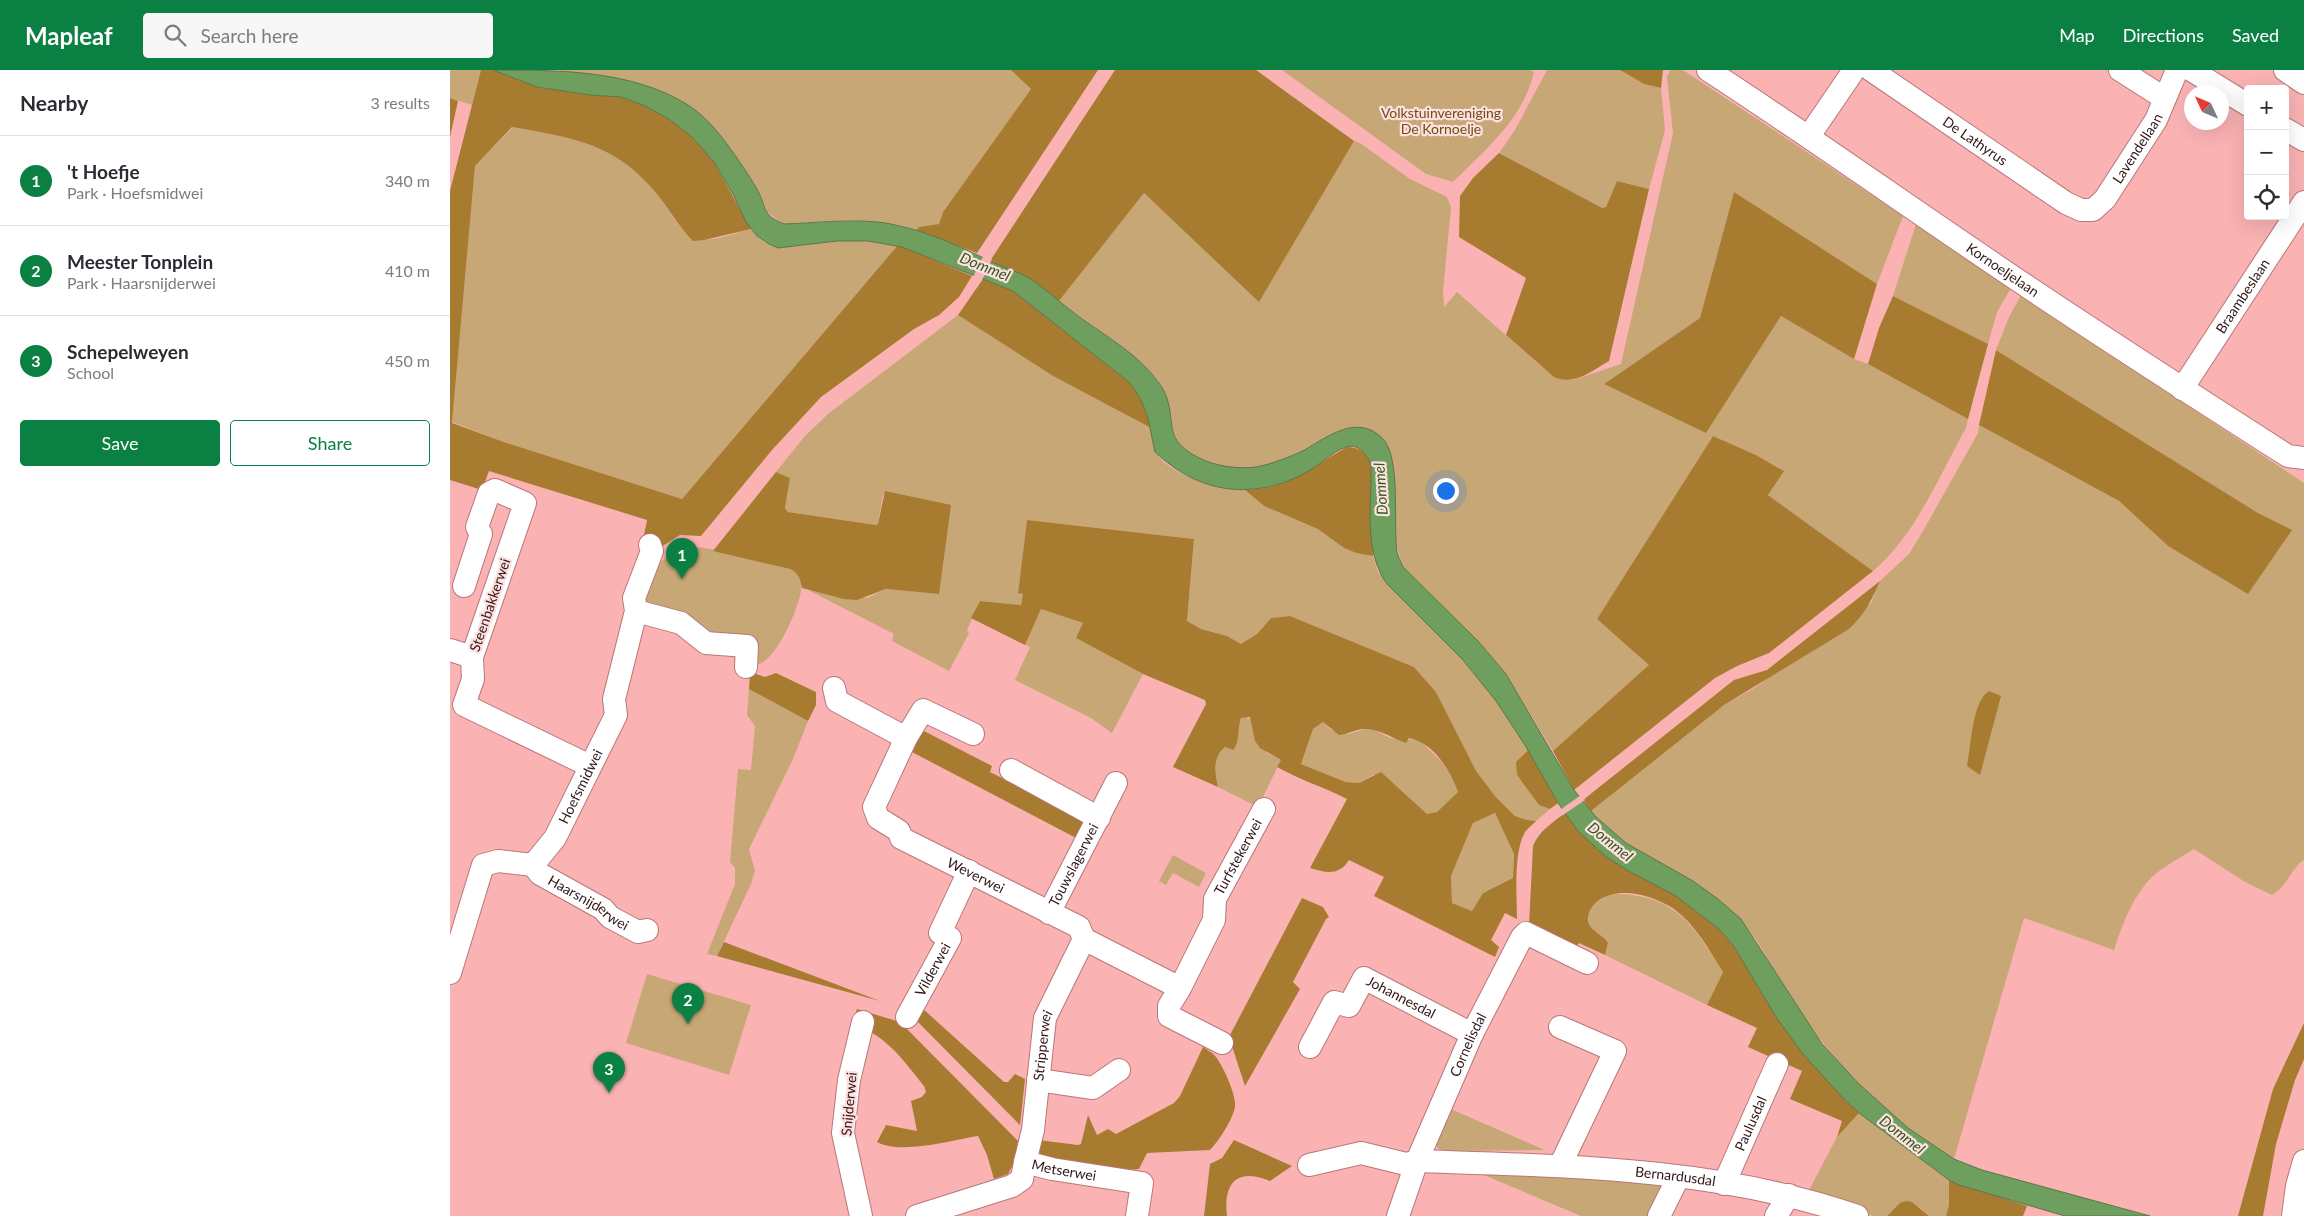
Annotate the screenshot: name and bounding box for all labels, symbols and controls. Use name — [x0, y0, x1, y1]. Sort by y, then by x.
search box — [143, 13, 493, 58]
text: Mapleaf — [25, 21, 113, 50]
icon: search — [161, 21, 189, 49]
text: Search here — [201, 24, 299, 47]
text: Map — [2059, 24, 2095, 46]
text: Directions — [2123, 24, 2204, 46]
text: Saved — [2232, 24, 2279, 46]
north arrow — [2184, 85, 2229, 130]
map controls — [2244, 85, 2289, 220]
button: + — [2244, 85, 2289, 130]
text: Nearby — [20, 90, 88, 115]
text: 3 results — [370, 93, 430, 112]
park label: Volkstuinvereniging De Kornoelje — [1381, 104, 1501, 137]
street label: Lavendellaan — [2108, 111, 2166, 186]
street label: De Lathyrus — [1940, 113, 2011, 169]
button: − — [2244, 130, 2289, 175]
text: 't Hoefje — [67, 160, 140, 183]
text: 1 — [31, 171, 41, 190]
text: 340 m — [385, 171, 430, 190]
button: locate — [2244, 175, 2289, 220]
text: Park · Hoefsmidwei — [67, 183, 203, 202]
street label: Kornoeljelaan — [1963, 239, 2043, 300]
water label: Dommel — [958, 248, 1014, 284]
text: Meester Tonplein — [67, 250, 213, 273]
street label: Braambeslaan — [2212, 255, 2273, 336]
text: 2 — [31, 261, 41, 280]
text: 410 m — [385, 261, 430, 280]
text: Park · Haarsnijderwei — [67, 273, 216, 292]
text: Schepelweyen — [67, 340, 189, 363]
text: 3 — [31, 351, 41, 370]
text: 450 m — [385, 351, 430, 370]
text: School — [67, 363, 114, 382]
button: Save — [20, 420, 220, 466]
button: Share — [230, 420, 430, 466]
water label: Dommel — [1369, 462, 1391, 516]
your location — [1433, 478, 1459, 504]
pin: 1 — [666, 538, 698, 579]
street label: Steenbakkerwei — [466, 556, 513, 654]
street label: Hoefsmidwei — [554, 746, 606, 826]
street label: Turfstekerwei — [1210, 816, 1265, 898]
water label: Dommel — [1585, 818, 1637, 865]
street label: Touwslagerwei — [1045, 820, 1102, 909]
street label: Weverwei — [944, 853, 1008, 896]
street label: Haarsnijderwei — [545, 871, 632, 933]
street label: Vilderwei — [911, 940, 954, 999]
street label: Johannesdal — [1364, 972, 1439, 1022]
pin: 2 — [672, 983, 704, 1024]
street label: Stripperwei — [1029, 1007, 1056, 1081]
street label: Cornelisdal — [1446, 1010, 1489, 1079]
pin: 3 — [593, 1052, 625, 1093]
street label: Snijderwei — [837, 1071, 860, 1137]
street label: Paulusdal — [1731, 1093, 1770, 1154]
water label: Dommel — [1876, 1111, 1929, 1158]
street label: Metserwei — [1030, 1155, 1098, 1184]
street label: Bernardusdal — [1634, 1163, 1717, 1189]

